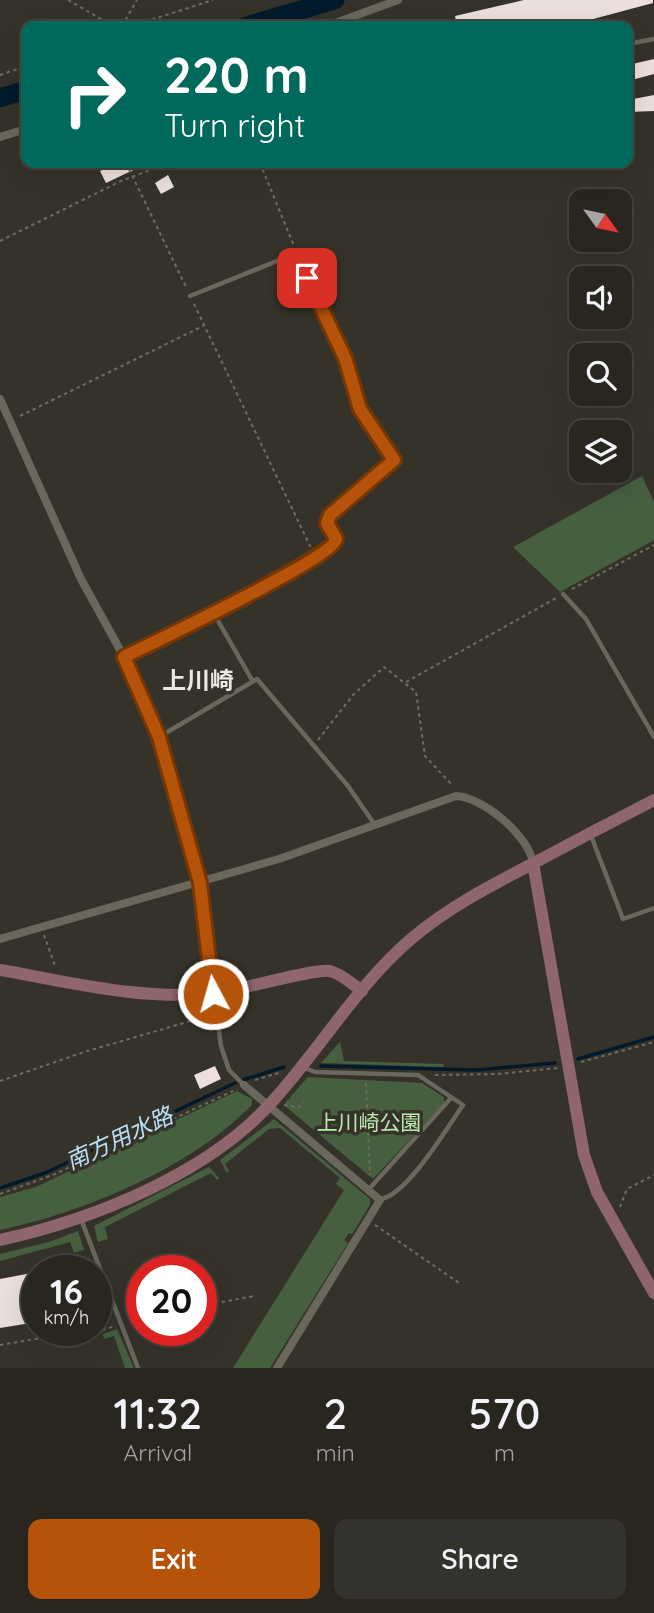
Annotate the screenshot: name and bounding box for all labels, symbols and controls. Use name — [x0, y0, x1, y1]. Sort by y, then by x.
text: 220 m — [164, 44, 309, 105]
icon: right — [49, 49, 140, 140]
text: Turn right — [164, 105, 305, 145]
north arrow — [569, 189, 632, 252]
map controls — [569, 189, 632, 483]
pin — [277, 248, 337, 308]
icon: arrive — [288, 259, 326, 297]
button: sound — [569, 266, 632, 329]
button: search — [569, 343, 632, 406]
button: layers — [569, 420, 632, 483]
district label: 上川崎 — [162, 665, 234, 695]
position arrow — [176, 957, 250, 1031]
water label: 南方用水路 — [61, 1100, 179, 1175]
park label: 上川崎公園 — [317, 1109, 422, 1135]
speed limit sign: 20 — [126, 1255, 217, 1346]
text: 16 — [50, 1269, 83, 1313]
text: km/h — [44, 1306, 89, 1329]
text: 11:32 — [114, 1387, 202, 1440]
text: 2 — [323, 1387, 347, 1440]
text: 570 — [468, 1387, 540, 1440]
text: Arrival — [123, 1438, 192, 1467]
text: min — [316, 1438, 355, 1467]
text: m — [494, 1438, 515, 1467]
button: Exit — [28, 1519, 320, 1599]
button: Share — [334, 1519, 626, 1599]

